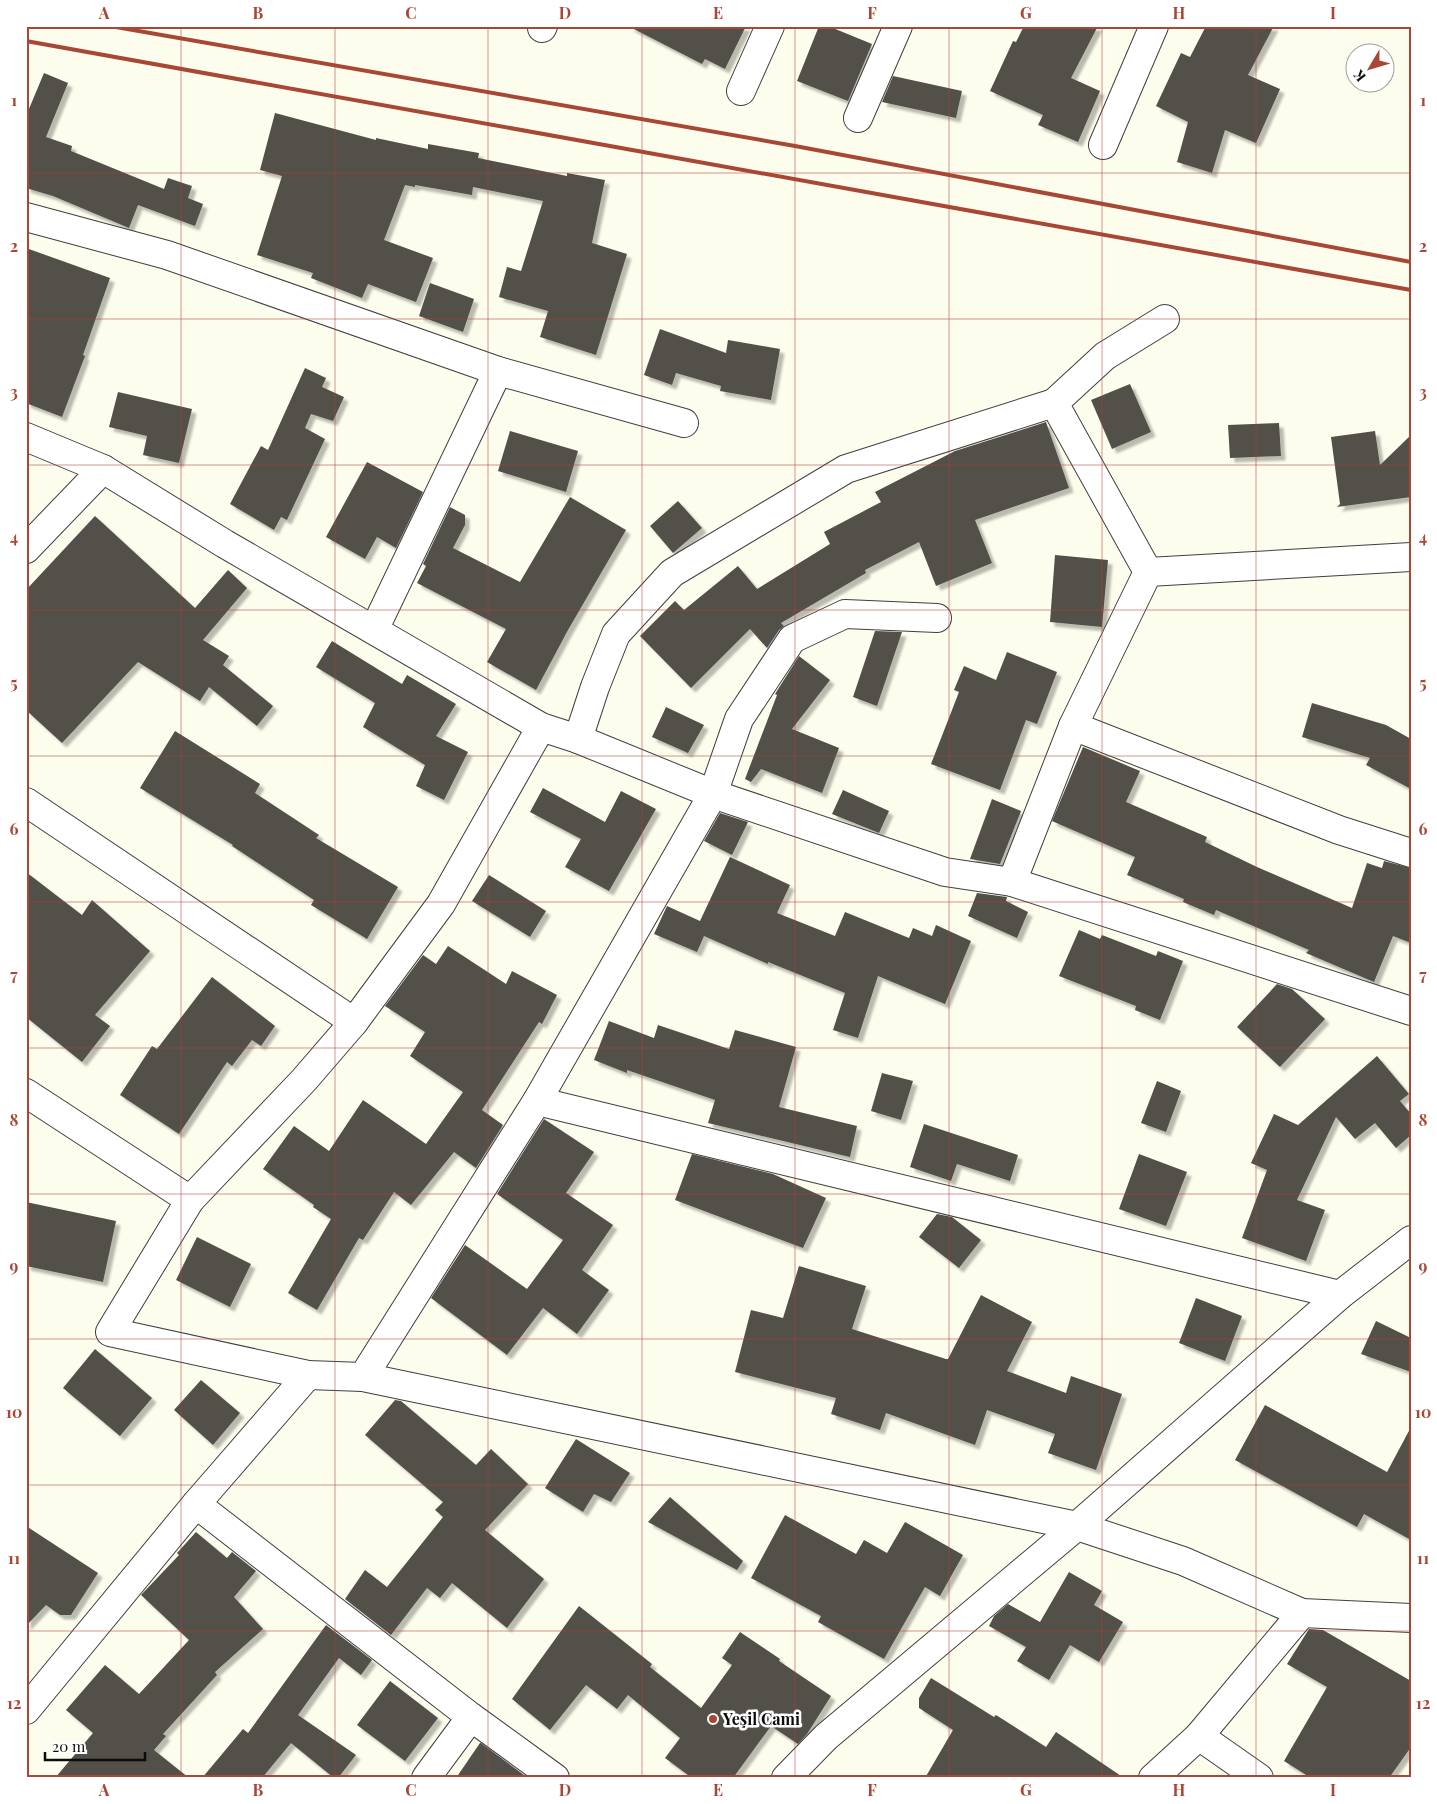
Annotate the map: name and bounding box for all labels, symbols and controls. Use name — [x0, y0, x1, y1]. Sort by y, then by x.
text: A — [98, 2, 110, 23]
text: B — [253, 2, 264, 23]
text: C — [405, 2, 417, 23]
text: D — [559, 2, 571, 23]
text: E — [713, 2, 723, 23]
text: F — [867, 2, 877, 23]
text: G — [1020, 2, 1032, 23]
text: H — [1173, 2, 1186, 23]
text: I — [1330, 2, 1336, 23]
north arrow — [1344, 42, 1394, 92]
text: K — [1348, 66, 1370, 86]
text: 1 — [11, 89, 17, 110]
text: 1 — [1420, 89, 1426, 110]
text: 2 — [10, 235, 18, 256]
text: 2 — [1419, 235, 1427, 256]
text: 3 — [10, 381, 18, 402]
text: 3 — [1419, 381, 1427, 402]
text: 4 — [10, 526, 18, 547]
text: 4 — [1419, 526, 1427, 547]
text: 5 — [10, 672, 18, 693]
text: 5 — [1419, 672, 1427, 693]
text: 6 — [10, 818, 19, 839]
text: 6 — [1419, 818, 1428, 839]
text: 7 — [10, 964, 18, 985]
text: 7 — [1419, 964, 1427, 985]
text: 8 — [10, 1109, 19, 1130]
text: 8 — [1419, 1109, 1428, 1130]
text: 9 — [10, 1255, 19, 1276]
text: 9 — [1419, 1255, 1428, 1276]
text: 10 — [6, 1401, 22, 1422]
text: 10 — [1415, 1401, 1431, 1422]
text: 11 — [8, 1547, 20, 1568]
text: 11 — [1417, 1547, 1429, 1568]
text: 12 — [7, 1692, 21, 1713]
text: 12 — [1416, 1692, 1430, 1713]
place label: Yeşil Cami — [722, 1708, 800, 1729]
marker: Yeşil Cami — [707, 1713, 719, 1725]
scale bar — [45, 1729, 145, 1761]
text: 20 m — [52, 1736, 86, 1756]
text: A — [98, 1779, 110, 1800]
text: B — [253, 1779, 264, 1800]
text: C — [405, 1779, 417, 1800]
text: D — [559, 1779, 571, 1800]
text: E — [713, 1779, 723, 1800]
text: F — [867, 1779, 877, 1800]
text: G — [1020, 1779, 1032, 1800]
text: H — [1173, 1779, 1186, 1800]
text: I — [1330, 1779, 1336, 1800]

